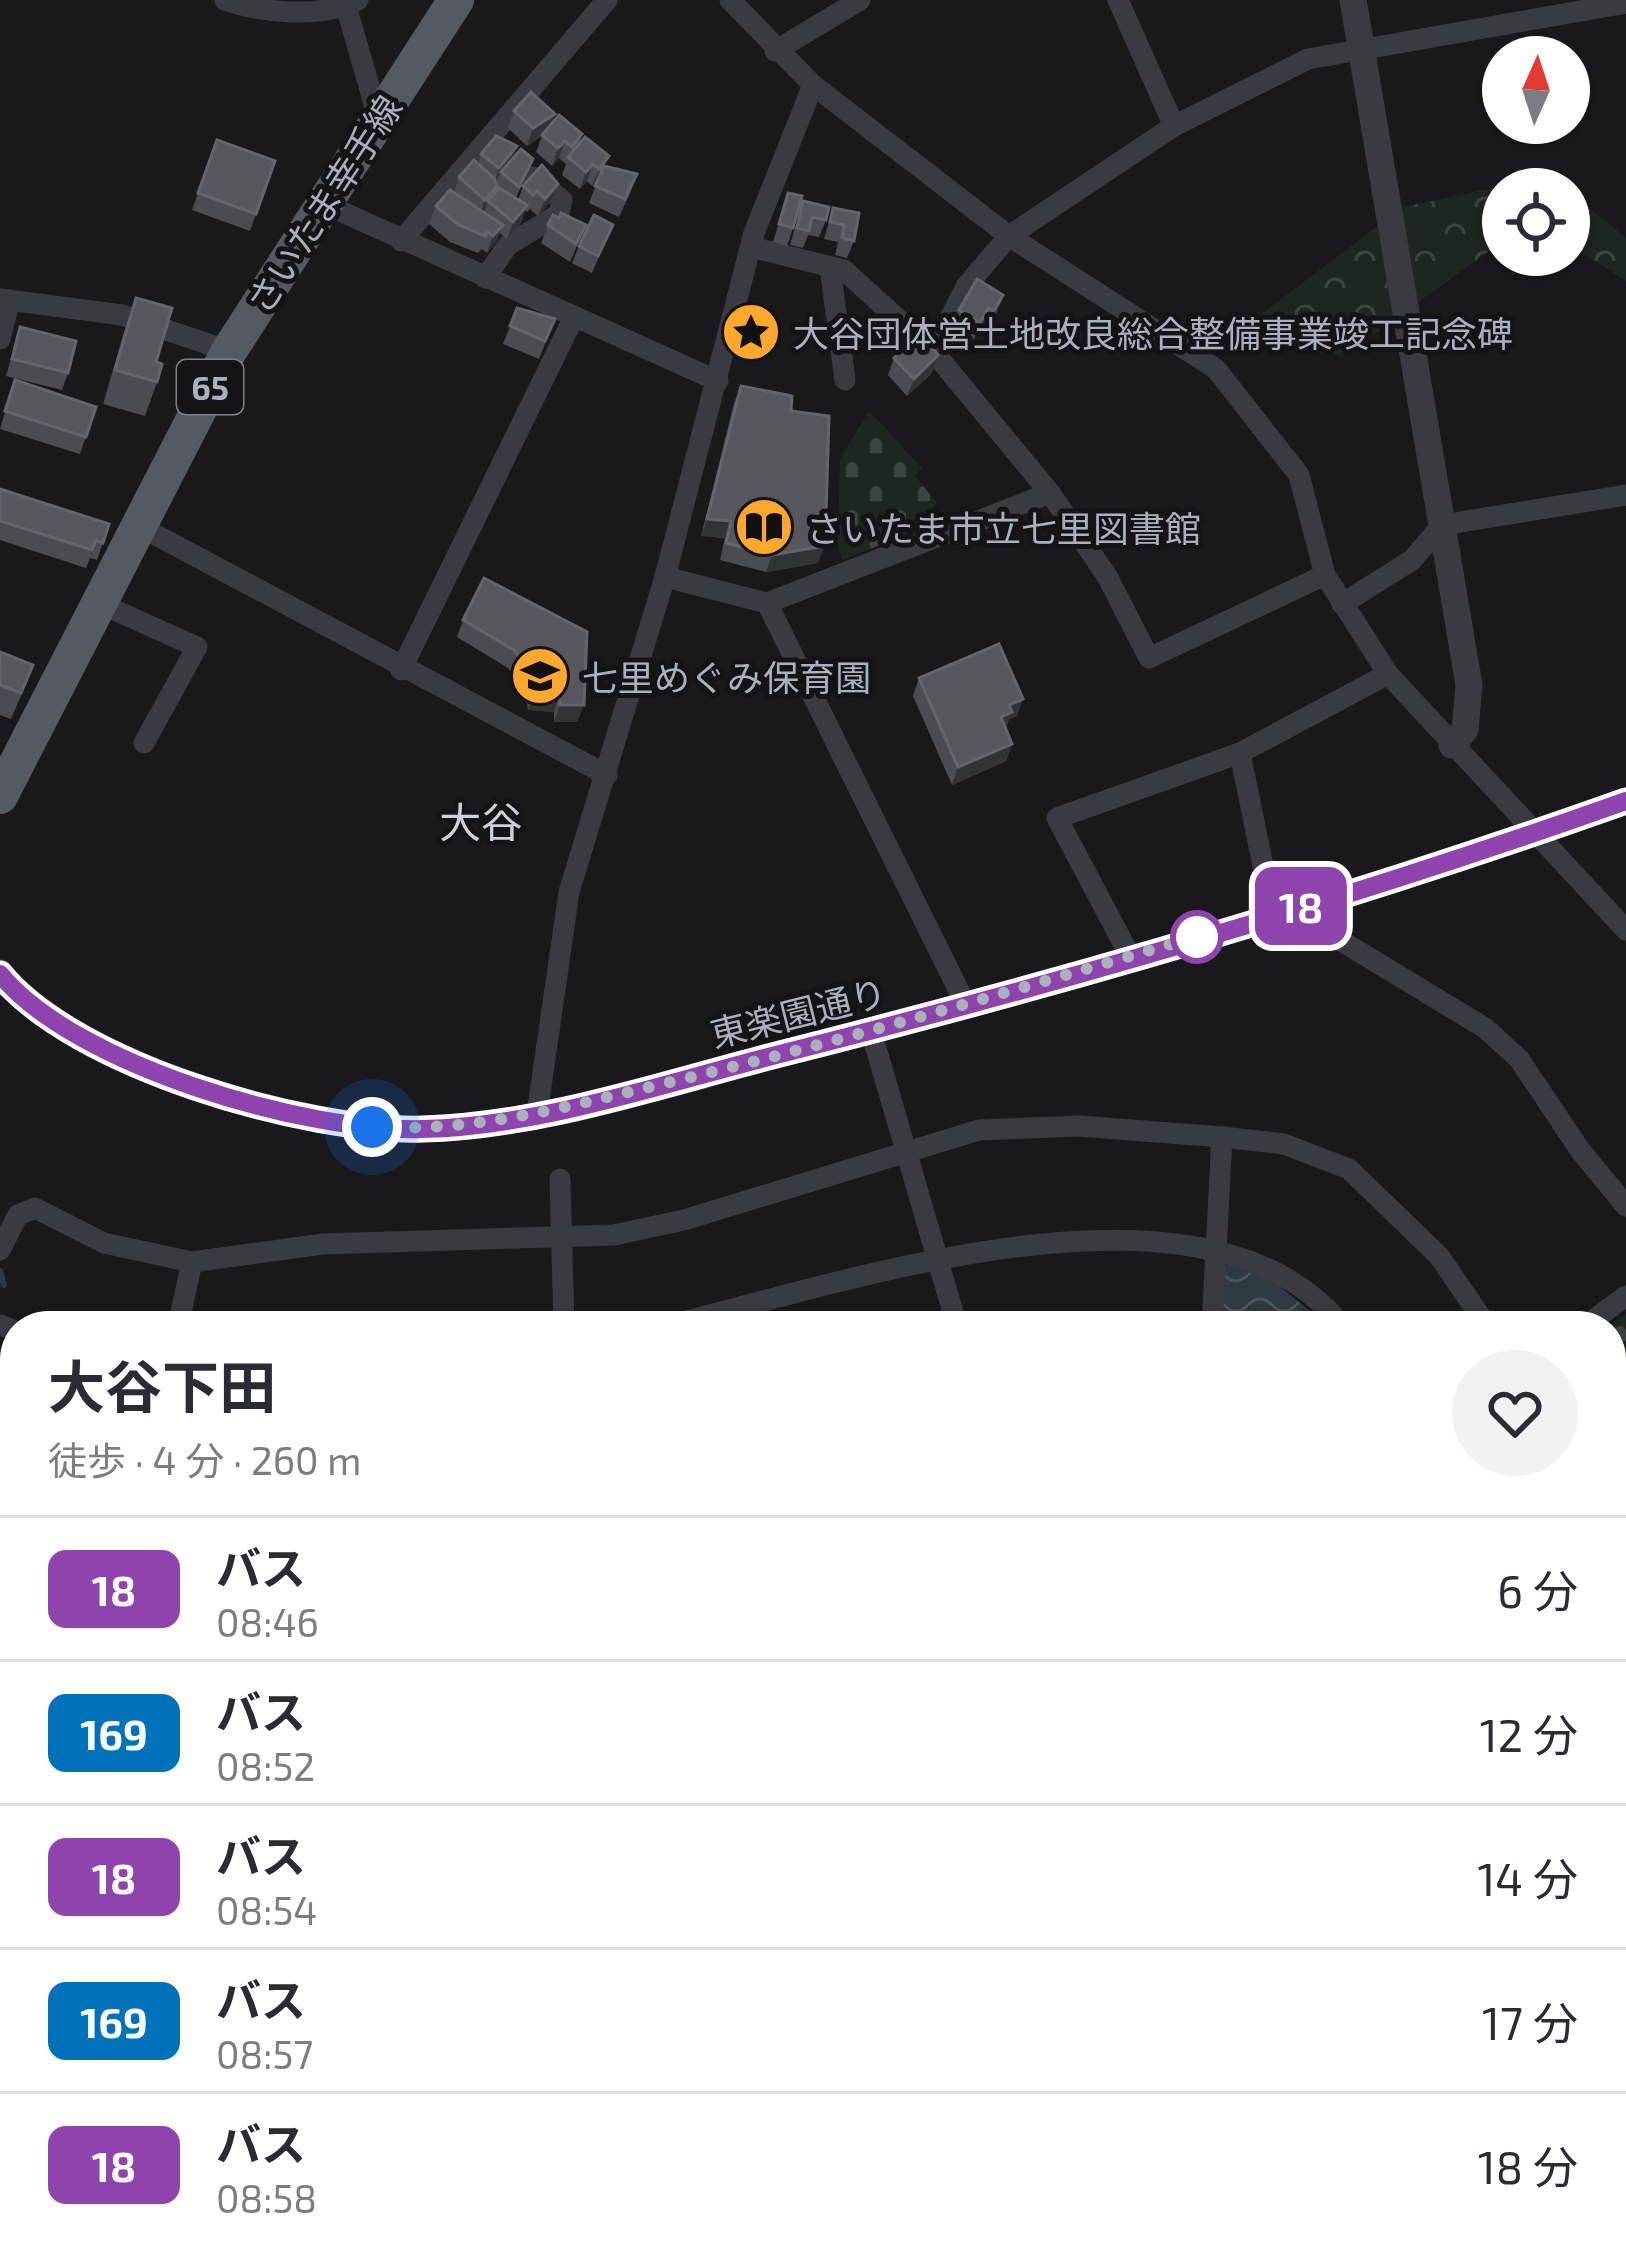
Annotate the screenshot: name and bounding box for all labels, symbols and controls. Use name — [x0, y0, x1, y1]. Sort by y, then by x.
north arrow — [1482, 36, 1590, 144]
map controls — [1482, 36, 1590, 276]
street label: さいたま幸手線 — [237, 87, 409, 321]
button: locate — [1482, 168, 1590, 276]
place icon: 大谷団体営土地改良総合整備事業竣工記念碑 — [720, 301, 782, 363]
place label: 大谷団体営土地改良総合整備事業竣工記念碑 — [793, 311, 1513, 354]
road number: 65 — [177, 360, 243, 414]
library icon: さいたま市立七里図書館 — [733, 496, 795, 558]
place label: さいたま市立七里図書館 — [806, 506, 1201, 549]
school or university icon: 七里めぐみ保育園 — [509, 645, 571, 707]
place label: 七里めぐみ保育園 — [582, 655, 871, 698]
district label: 大谷 — [439, 796, 523, 846]
line badge: 18 — [1247, 867, 1355, 945]
text: 18 — [1279, 881, 1323, 931]
unlabelled marker — [1172, 912, 1222, 962]
street label: 東楽園通り — [705, 969, 891, 1055]
your location — [342, 1097, 402, 1157]
button: heart — [1452, 1350, 1578, 1476]
text: 大谷下田 — [48, 1351, 276, 1419]
text: 徒歩 · 4 分 · 260 m — [48, 1436, 361, 1483]
text: バス — [216, 1540, 306, 1594]
text: 6 分 — [1497, 1563, 1578, 1617]
text: 18 — [92, 1564, 136, 1614]
text: 08:46 — [216, 1598, 319, 1645]
text: バス — [216, 1684, 306, 1738]
text: 12 分 — [1480, 1707, 1578, 1761]
text: 169 — [80, 1708, 148, 1758]
text: 08:52 — [216, 1742, 315, 1789]
text: バス — [216, 1828, 306, 1882]
text: 14 分 — [1477, 1851, 1578, 1905]
text: 18 — [92, 1852, 136, 1902]
text: 08:54 — [216, 1886, 317, 1933]
text: バス — [216, 1972, 306, 2026]
text: 17 分 — [1482, 1995, 1578, 2049]
text: 169 — [80, 1996, 148, 2046]
text: 08:57 — [216, 2030, 313, 2077]
text: バス — [216, 2116, 306, 2170]
text: 18 分 — [1478, 2139, 1578, 2193]
text: 18 — [92, 2140, 136, 2190]
text: 08:58 — [216, 2174, 317, 2221]

